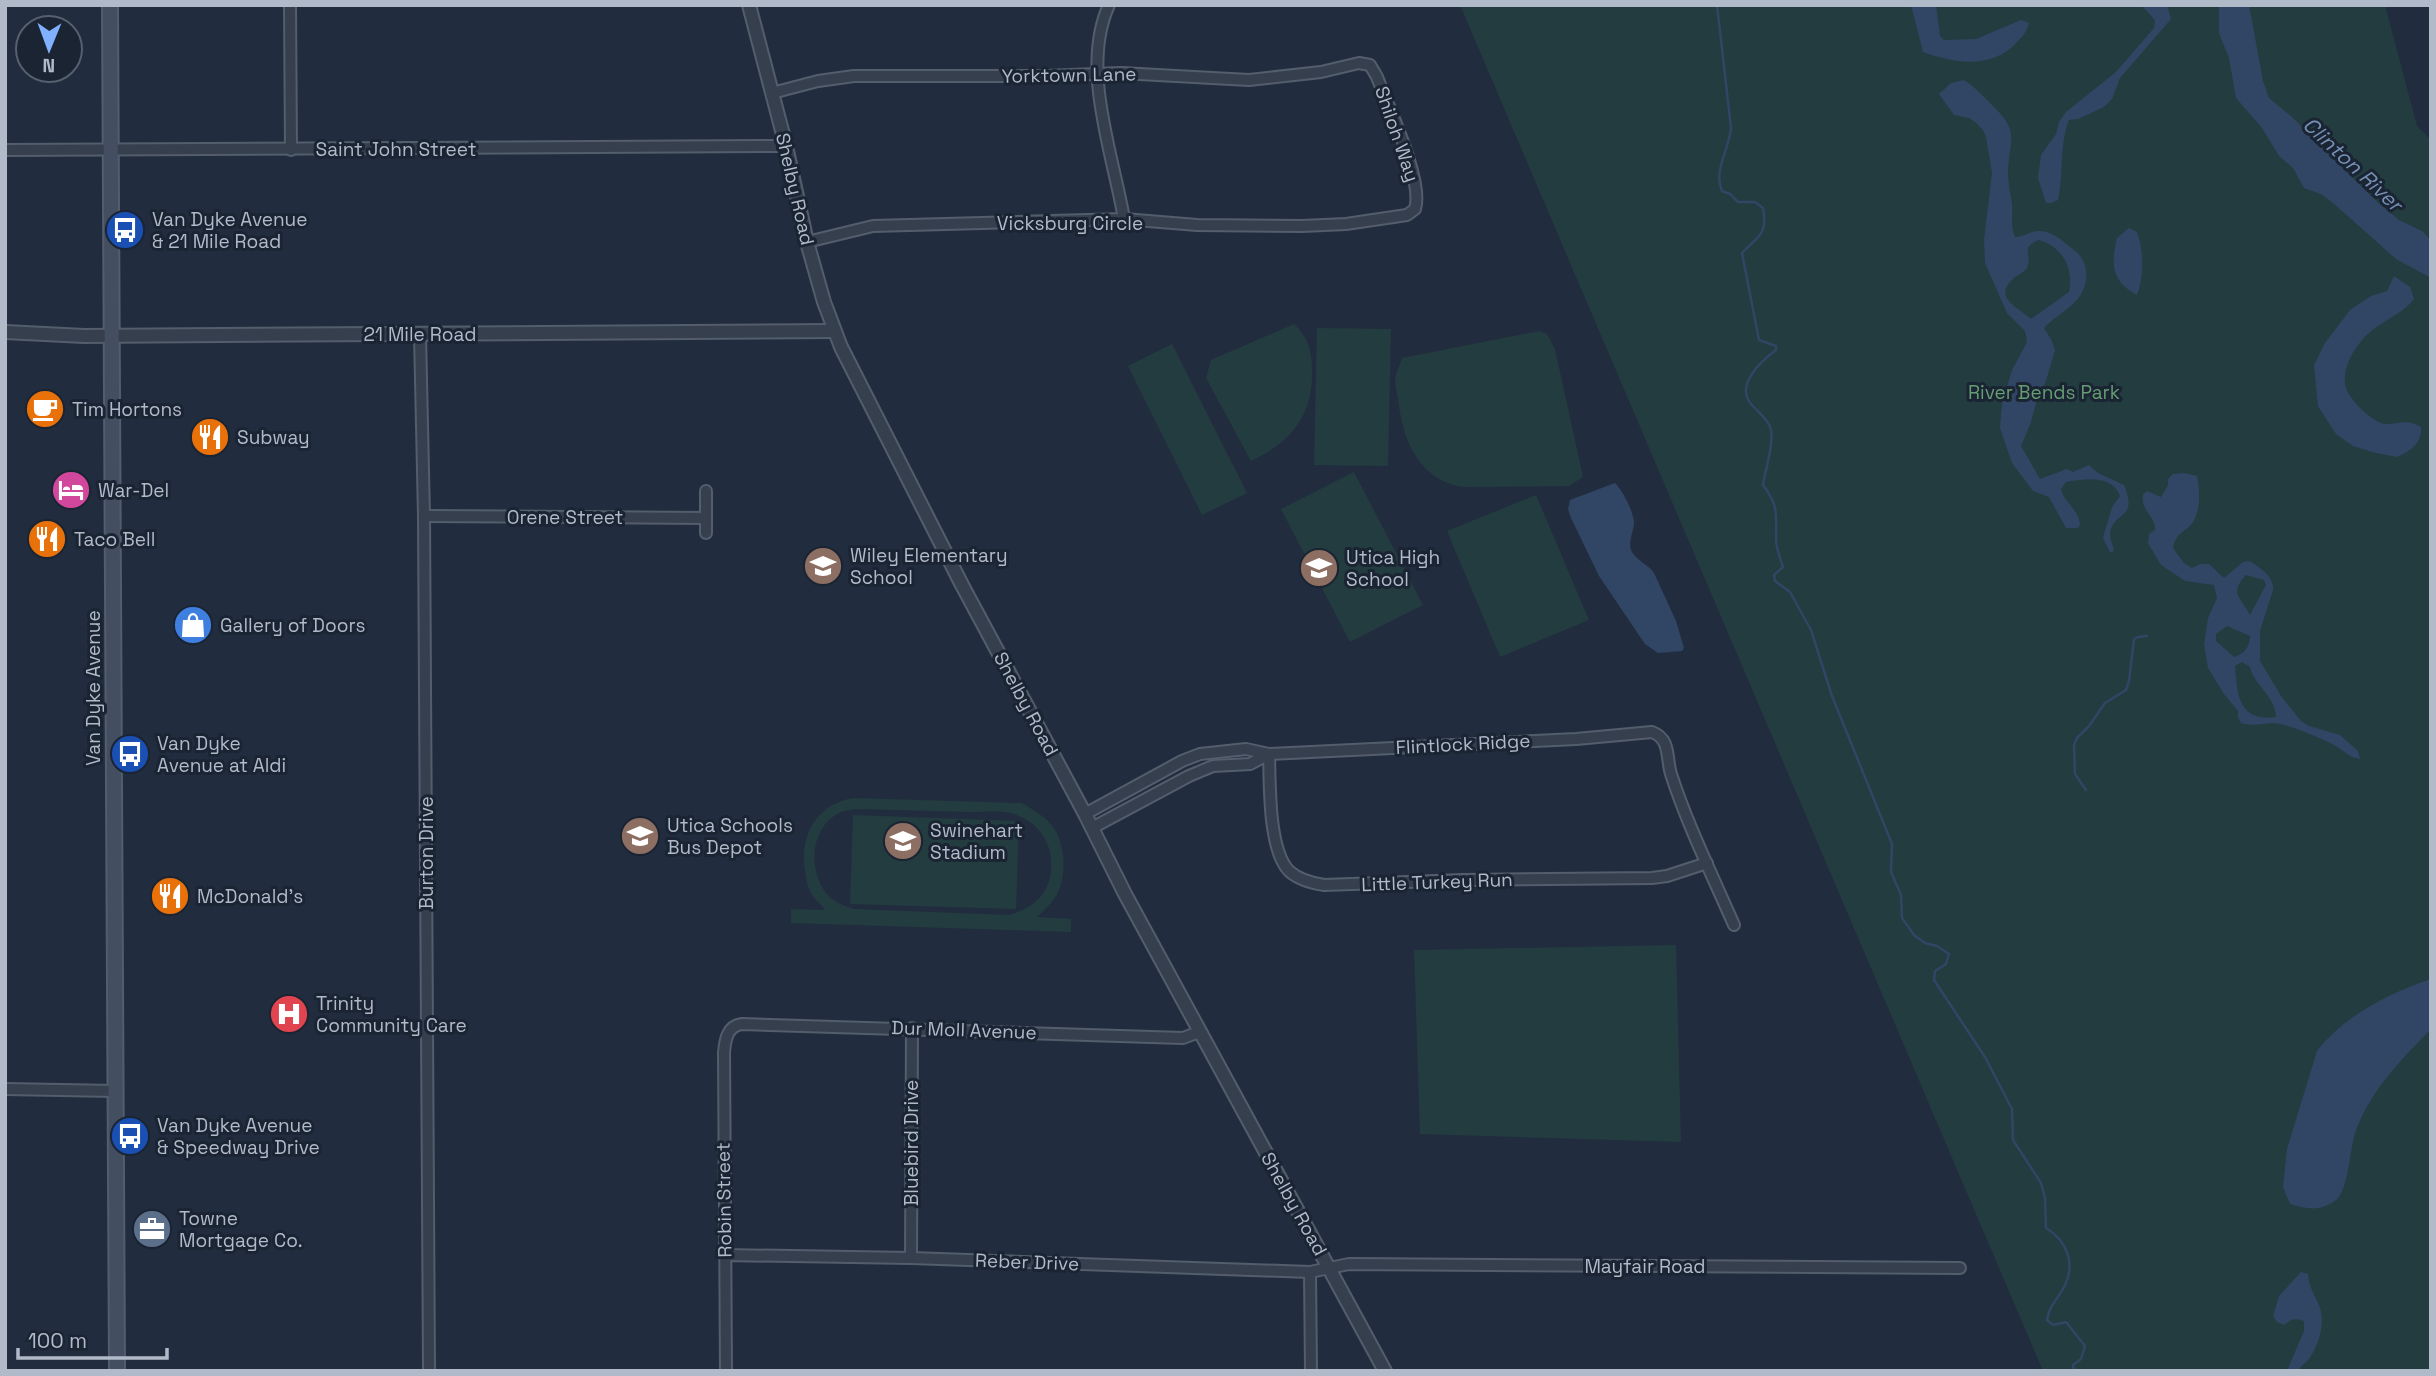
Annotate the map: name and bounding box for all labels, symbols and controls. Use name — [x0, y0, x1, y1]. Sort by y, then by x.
north arrow — [14, 14, 84, 84]
text: N — [42, 53, 55, 78]
street label: Yorktown Lane — [1001, 61, 1137, 89]
street label: Shiloh Way — [1369, 83, 1425, 185]
water label: Clinton River — [2298, 111, 2410, 218]
street label: Shelby Road — [770, 130, 820, 248]
street label: Saint John Street — [316, 137, 477, 162]
place label: Van Dyke Avenue & 21 Mile Road — [152, 207, 307, 254]
bus stop icon: Van Dyke Avenue & 21 Mile Road — [104, 209, 146, 251]
street label: Vicksburg Circle — [997, 211, 1143, 236]
street label: 21 Mile Road — [364, 322, 476, 347]
park label: River Bends Park — [1968, 380, 2120, 405]
cafe icon: Tim Hortons — [24, 388, 66, 430]
place label: Tim Hortons — [72, 397, 182, 422]
restaurant icon: Subway — [189, 416, 231, 458]
place label: Subway — [237, 425, 310, 450]
hotel icon: War-Del — [50, 469, 92, 511]
place label: War-Del — [98, 478, 169, 503]
street label: Orene Street — [507, 505, 623, 530]
restaurant icon: Taco Bell — [26, 518, 68, 560]
place label: Taco Bell — [74, 527, 155, 552]
place label: Wiley Elementary School — [850, 543, 1008, 590]
school or university icon: Wiley Elementary School — [802, 545, 844, 587]
place label: Utica High School — [1346, 545, 1440, 592]
school or university icon: Utica High School — [1298, 547, 1340, 589]
shop icon: Gallery of Doors — [172, 604, 214, 646]
street label: Van Dyke Avenue — [81, 610, 106, 766]
place label: Gallery of Doors — [220, 613, 365, 638]
street label: Shelby Road — [988, 648, 1064, 760]
street label: Flintlock Ridge — [1395, 728, 1531, 760]
place label: Van Dyke Avenue at Aldi — [157, 731, 286, 778]
bus stop icon: Van Dyke Avenue at Aldi — [109, 733, 151, 775]
street label: Burton Drive — [414, 796, 439, 910]
place label: Utica Schools Bus Depot — [667, 813, 793, 860]
school or university icon: Utica Schools Bus Depot — [619, 815, 661, 857]
place label: Swinehart Stadium — [930, 818, 1023, 865]
school or university icon: Swinehart Stadium — [882, 820, 924, 862]
street label: Little Turkey Run — [1361, 867, 1513, 897]
restaurant icon: McDonald's — [149, 875, 191, 917]
place label: McDonald's — [197, 884, 303, 909]
place label: Trinity Community Care — [316, 991, 467, 1038]
hospital icon: Trinity Community Care — [268, 993, 310, 1035]
street label: Dur Moll Avenue — [891, 1015, 1037, 1045]
street label: Bluebird Drive — [899, 1080, 924, 1206]
place label: Van Dyke Avenue & Speedway Drive — [157, 1113, 320, 1160]
bus stop icon: Van Dyke Avenue & Speedway Drive — [109, 1115, 151, 1157]
street label: Robin Street — [710, 1142, 738, 1258]
street label: Shelby Road — [1255, 1148, 1333, 1260]
place label: Towne Mortgage Co. — [179, 1206, 303, 1253]
office icon: Towne Mortgage Co. — [131, 1208, 173, 1250]
street label: Reber Drive — [974, 1248, 1080, 1276]
street label: Mayfair Road — [1584, 1254, 1706, 1279]
scale bar — [18, 1316, 166, 1360]
text: 100 m — [28, 1327, 87, 1354]

